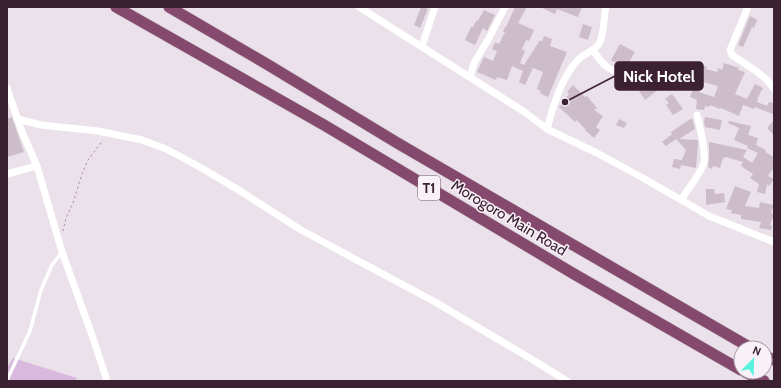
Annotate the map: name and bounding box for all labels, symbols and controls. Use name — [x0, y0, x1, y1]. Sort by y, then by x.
callout: Nick Hotel — [615, 62, 703, 90]
text: Nick Hotel — [623, 67, 695, 86]
road number: T1 — [418, 176, 440, 200]
street label: Morogoro Main Road — [448, 176, 570, 260]
north arrow — [733, 340, 773, 380]
text: N — [751, 343, 763, 359]

